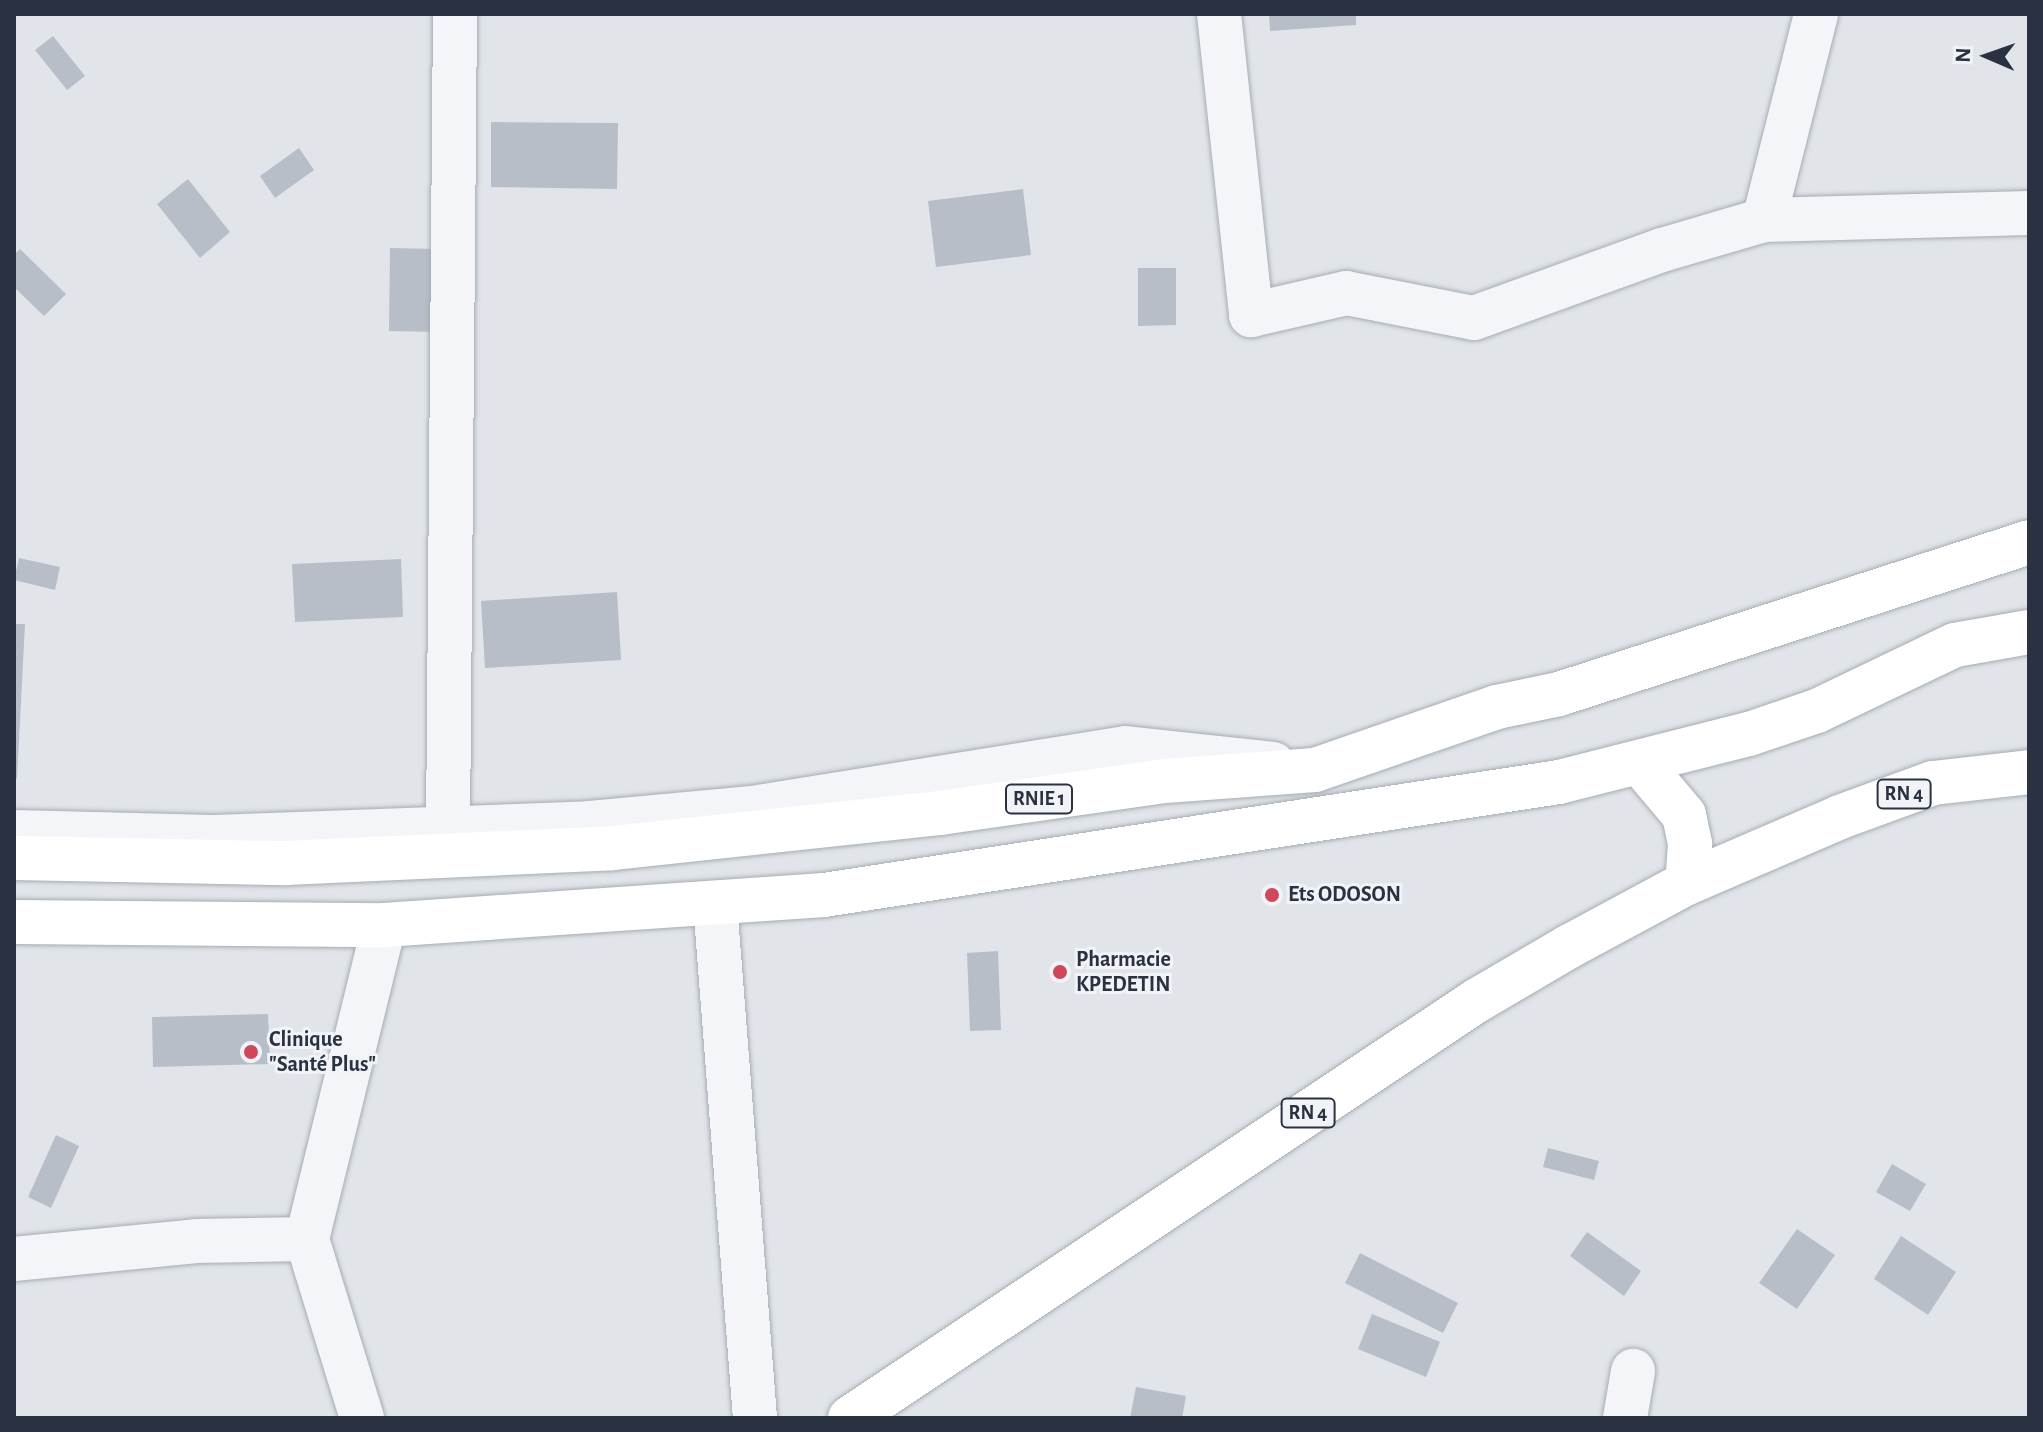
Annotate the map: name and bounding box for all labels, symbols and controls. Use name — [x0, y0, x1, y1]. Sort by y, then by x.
north arrow — [1947, 16, 2027, 96]
text: N — [1952, 47, 1974, 63]
road number: RN 4 — [1876, 778, 1932, 810]
road number: RNIE 1 — [1005, 783, 1073, 815]
place label: Ets ODOSON — [1288, 882, 1401, 908]
marker: Ets ODOSON — [1263, 886, 1281, 904]
place label: Pharmacie KPEDETIN — [1076, 946, 1171, 998]
marker: Pharmacie KPEDETIN — [1051, 963, 1069, 981]
place label: Clinique "Santé Plus" — [269, 1026, 376, 1078]
marker: Clinique "Santé Plus" — [240, 1041, 262, 1063]
road number: RN 4 — [1280, 1097, 1336, 1129]

